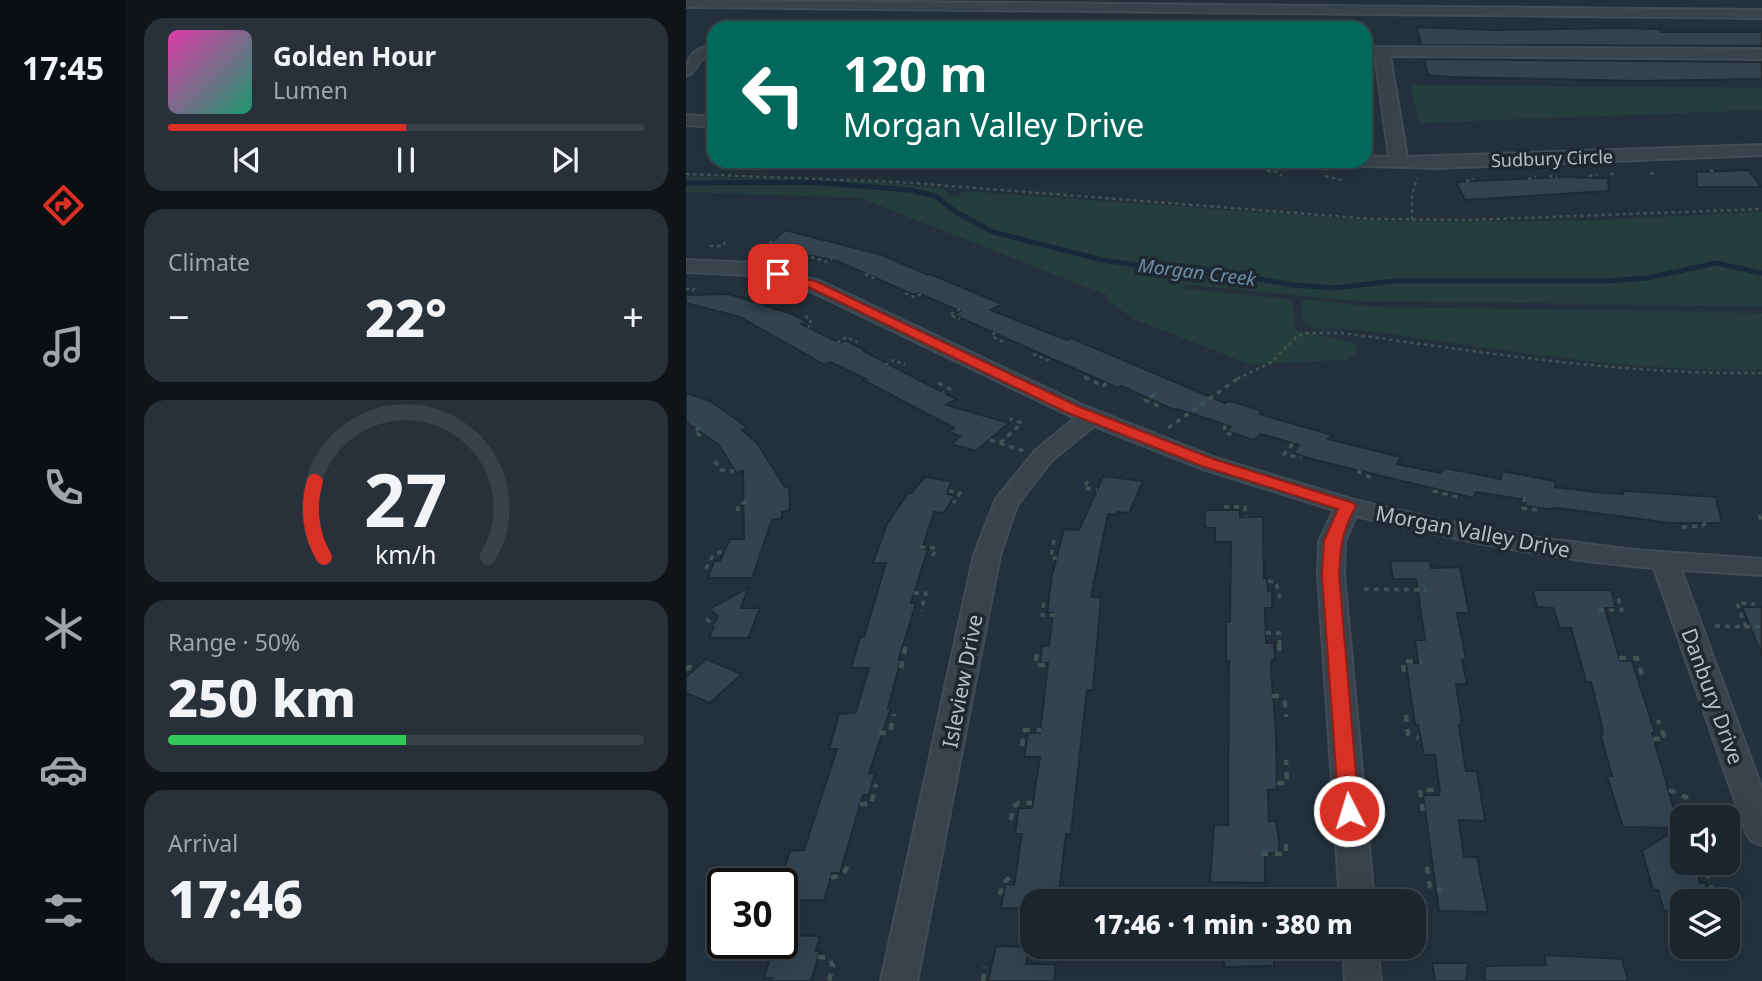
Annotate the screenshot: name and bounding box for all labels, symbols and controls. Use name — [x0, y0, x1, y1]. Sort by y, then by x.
text: Golden Hour — [273, 38, 436, 74]
text: 120 m — [843, 40, 988, 106]
text: 17:45 — [22, 46, 104, 89]
icon: left — [728, 49, 819, 140]
text: Lumen — [273, 74, 348, 106]
text: Morgan Valley Drive — [843, 103, 1144, 146]
icon: previous — [228, 141, 266, 179]
icon: pause — [387, 141, 425, 179]
icon: next — [546, 141, 584, 179]
street label: Sudbury Circle — [1491, 144, 1613, 172]
icon: directions — [39, 181, 88, 230]
pin — [748, 244, 808, 304]
text: Climate — [168, 246, 250, 278]
water label: Morgan Creek — [1137, 252, 1258, 292]
icon: arrive — [759, 255, 797, 293]
text: 22° — [365, 281, 447, 352]
text: − — [168, 290, 190, 342]
text: + — [622, 290, 644, 342]
icon: music — [39, 322, 88, 371]
text: 27 — [364, 449, 448, 548]
icon: phone — [39, 463, 88, 512]
street label: Morgan Valley Drive — [1373, 498, 1573, 564]
text: km/h — [375, 536, 437, 570]
icon: climate — [39, 604, 88, 653]
street label: Isleview Drive — [935, 612, 989, 750]
street label: Danbury Drive — [1675, 624, 1751, 768]
text: Range · 50% — [168, 626, 300, 658]
text: 250 km — [168, 661, 356, 732]
icon: car — [39, 745, 88, 794]
position arrow — [1312, 774, 1386, 848]
map controls — [1670, 805, 1740, 959]
button: sound — [1670, 805, 1740, 875]
text: Arrival — [168, 827, 238, 859]
text: 17:46 — [168, 862, 303, 933]
speed limit sign: 30 — [707, 868, 798, 959]
icon: filters — [39, 886, 88, 935]
button: layers — [1670, 889, 1740, 959]
text: 17:46 · 1 min · 380 m — [1093, 906, 1353, 942]

